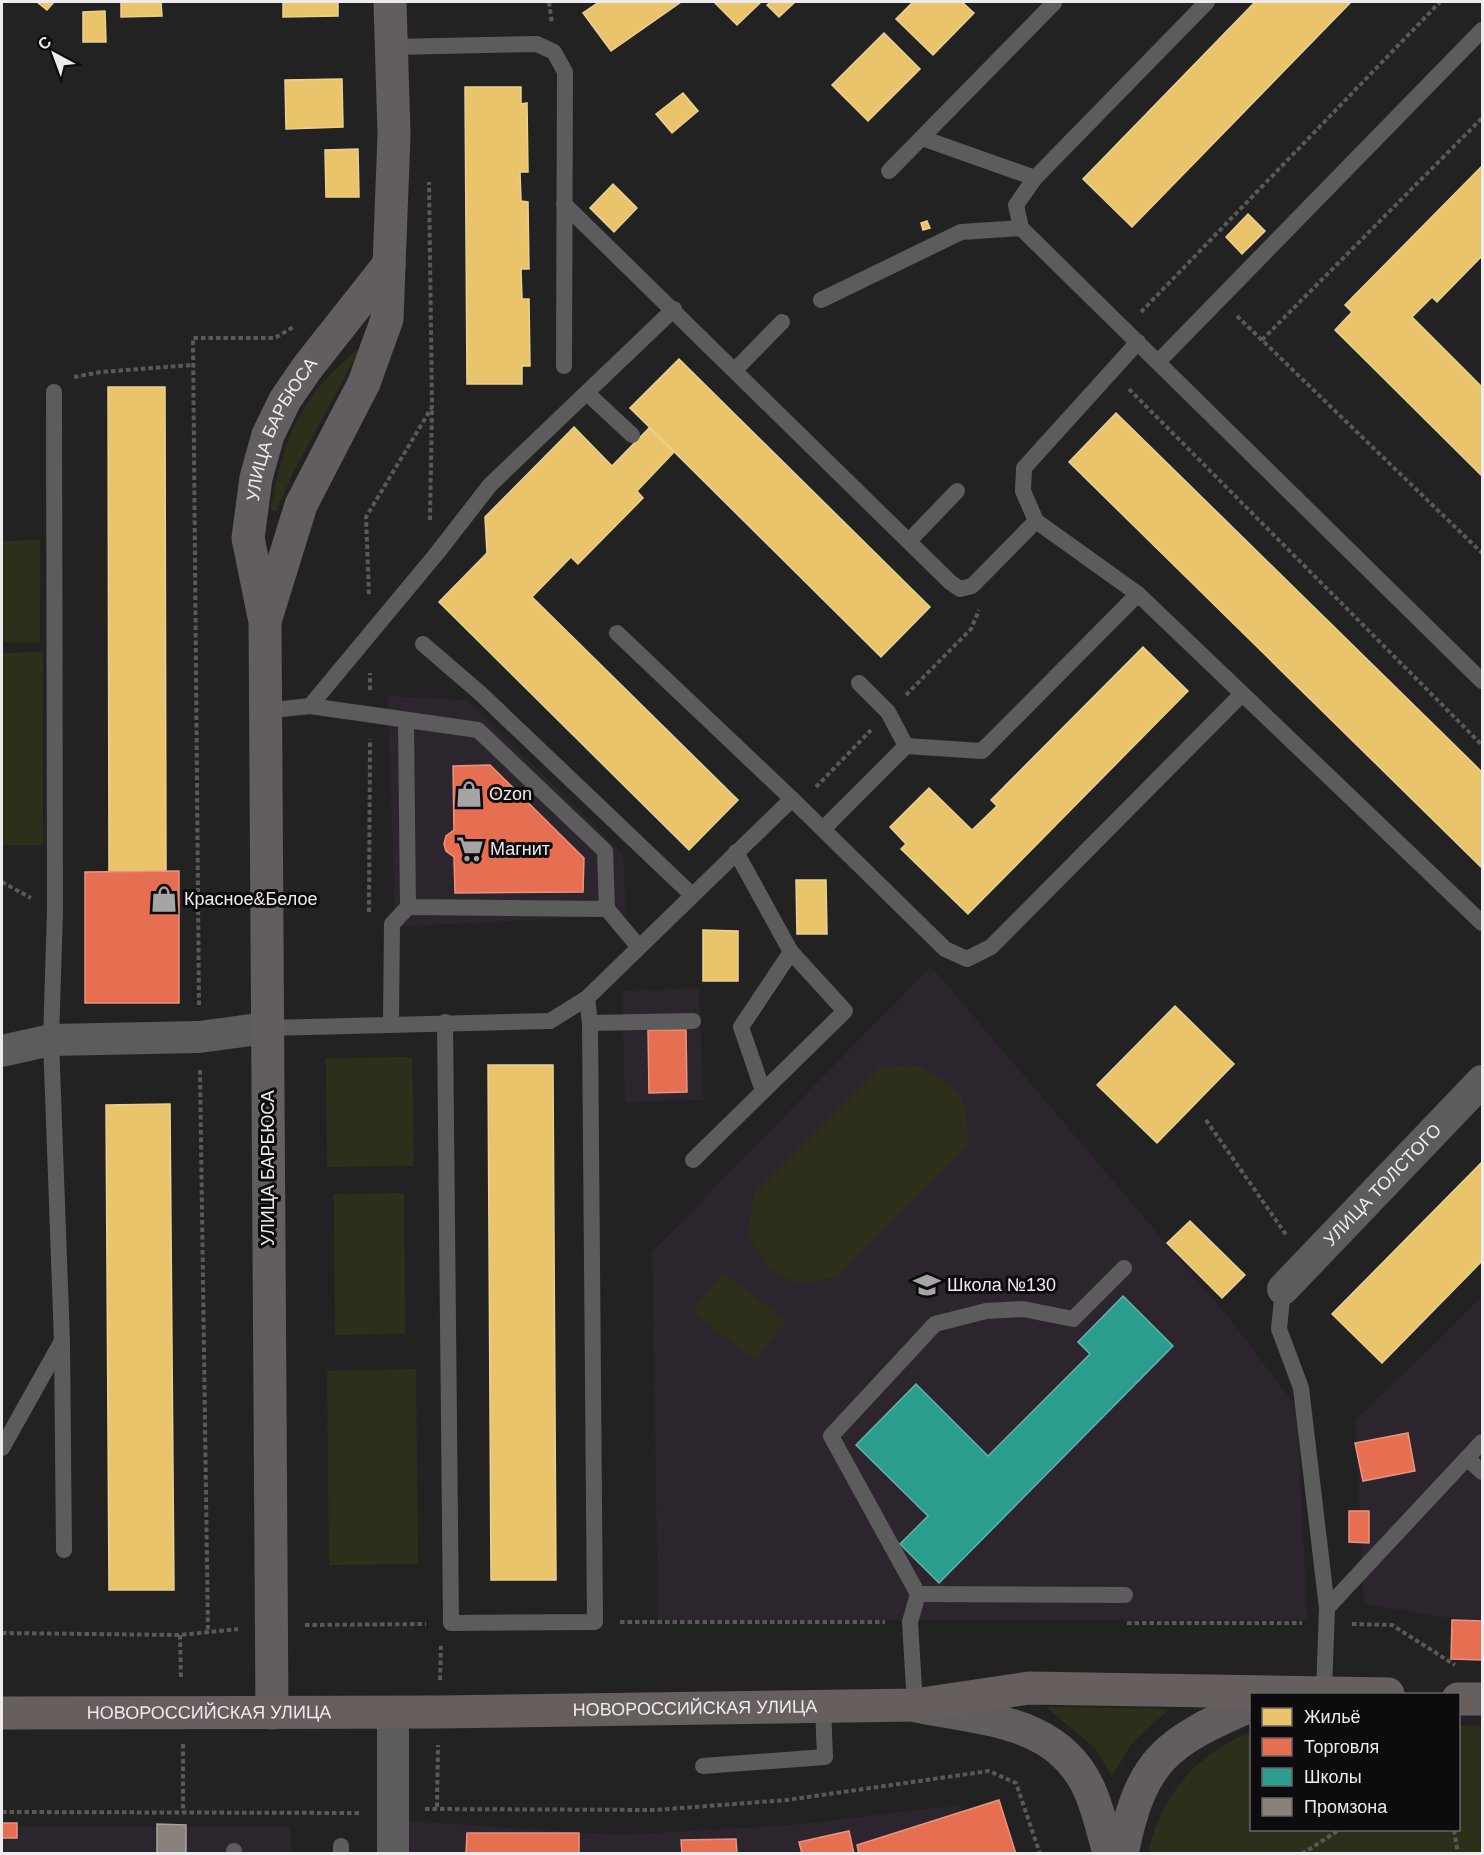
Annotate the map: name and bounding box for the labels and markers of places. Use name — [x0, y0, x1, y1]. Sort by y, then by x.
shop icon: Ozon — [454, 779, 484, 809]
place label: Ozon — [489, 784, 532, 804]
supermarket icon: Магнит — [455, 834, 485, 864]
place label: Магнит — [490, 839, 550, 859]
shop icon: Красное&Белое — [149, 884, 179, 914]
place label: Красное&Белое — [184, 889, 317, 909]
school or university icon: Школа №130 — [912, 1270, 942, 1300]
place label: Школа №130 — [947, 1275, 1056, 1295]

